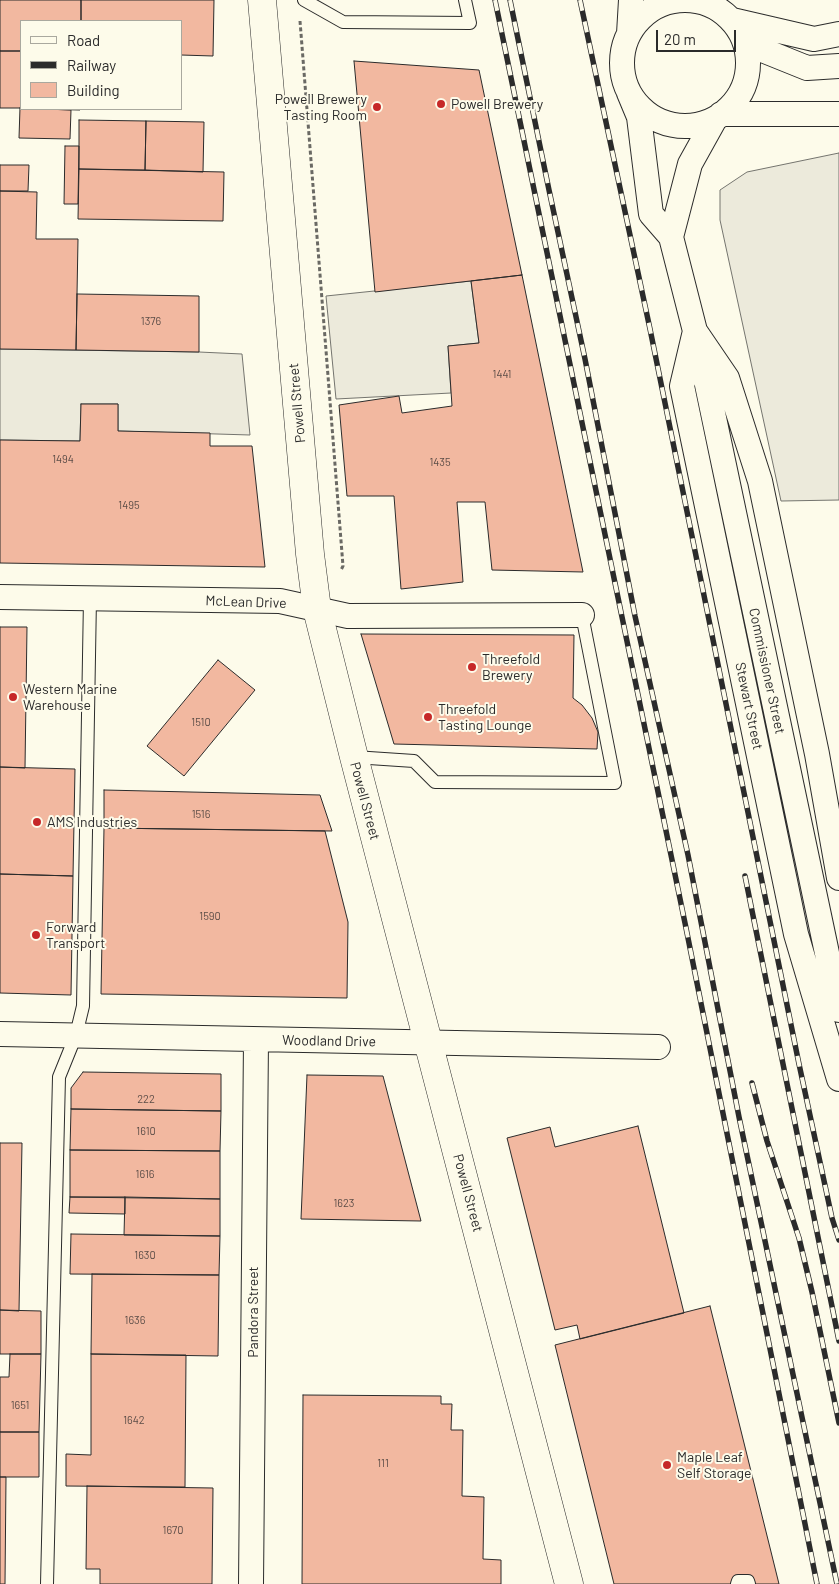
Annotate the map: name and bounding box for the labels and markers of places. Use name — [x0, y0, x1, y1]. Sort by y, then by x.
place label: Powell Brewery Tasting Room — [275, 91, 367, 124]
place label: Powell Brewery — [451, 96, 543, 112]
marker: Powell Brewery — [435, 98, 447, 110]
marker: Powell Brewery Tasting Room — [371, 101, 383, 113]
place label: Threefold Brewery — [482, 651, 540, 684]
marker: Threefold Brewery — [466, 661, 478, 673]
place label: Western Marine Warehouse — [23, 681, 117, 714]
marker: Western Marine Warehouse — [7, 691, 19, 703]
place label: Threefold Tasting Lounge — [438, 701, 532, 734]
marker: Threefold Tasting Lounge — [422, 711, 434, 723]
place label: AMS Industries — [47, 814, 137, 830]
marker: AMS Industries — [31, 816, 43, 828]
place label: Forward Transport — [46, 919, 105, 952]
marker: Forward Transport — [30, 929, 42, 941]
place label: Maple Leaf Self Storage — [677, 1449, 752, 1481]
marker: Maple Leaf Self Storage — [661, 1459, 673, 1471]

